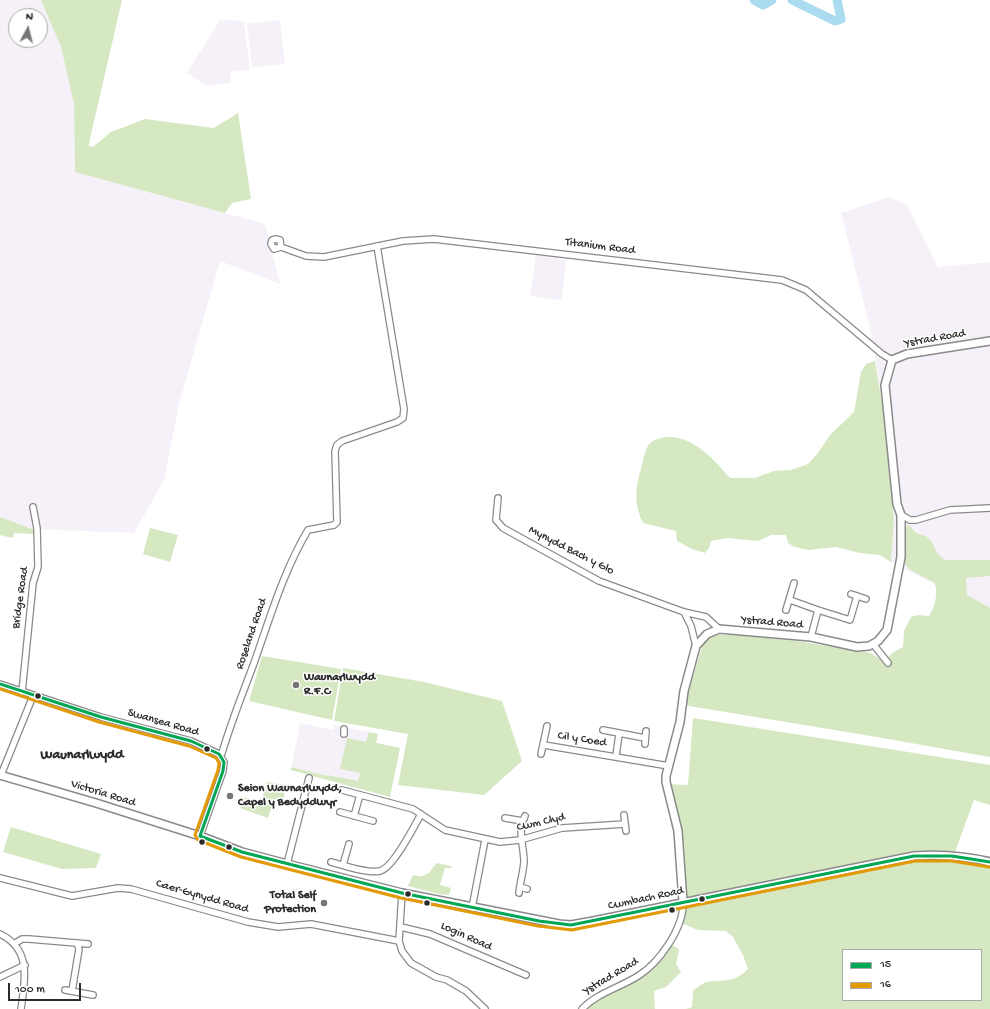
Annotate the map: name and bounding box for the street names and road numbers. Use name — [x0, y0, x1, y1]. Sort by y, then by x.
street label: Titanium Road — [564, 236, 636, 258]
street label: Ystrad Road — [903, 327, 967, 351]
street label: Mynydd Bach y Glo — [526, 523, 616, 579]
street label: Bridge Road — [10, 566, 32, 630]
street label: Roseland Road — [233, 597, 271, 671]
street label: Ystrad Road — [741, 613, 803, 633]
street label: Swansea Road — [126, 706, 200, 740]
street label: Cil y Coed — [557, 729, 607, 751]
street label: Victoria Road — [69, 777, 137, 811]
street label: Cwm Clyd — [515, 810, 567, 836]
street label: Caer-Gynydd Road — [154, 877, 250, 917]
street label: Cwmbach Road — [607, 884, 685, 914]
street label: Login Road — [438, 919, 494, 955]
street label: Ystrad Road — [581, 955, 641, 999]

